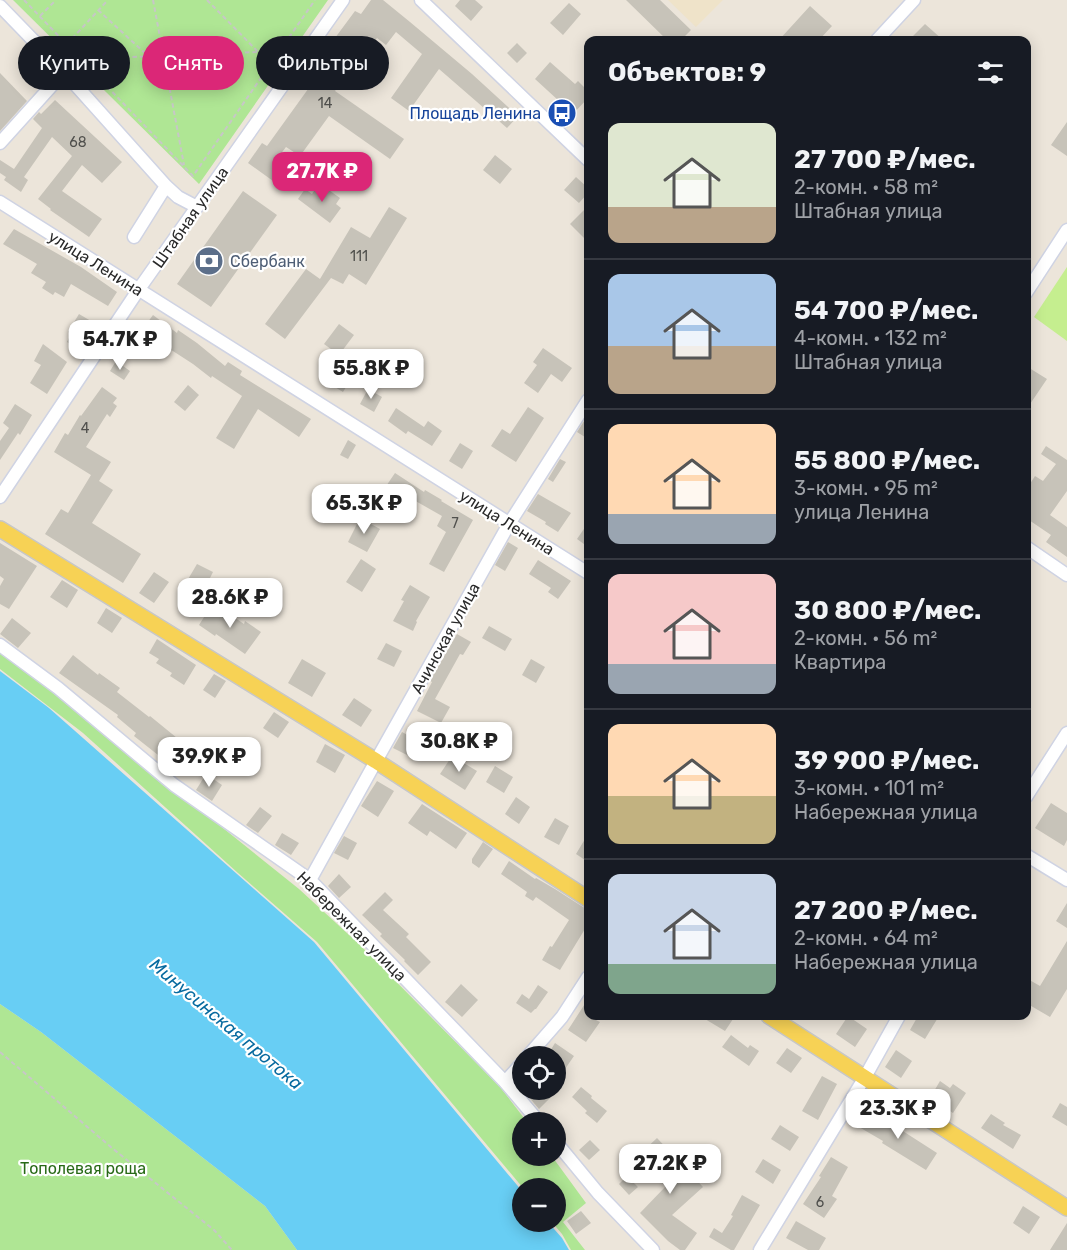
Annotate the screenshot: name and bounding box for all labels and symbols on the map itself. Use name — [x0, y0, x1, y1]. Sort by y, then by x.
house number: 14 — [318, 95, 333, 112]
bus stop icon: Площадь Ленина — [546, 97, 578, 129]
place label: Площадь Ленина — [409, 104, 541, 123]
house number: 68 — [69, 134, 87, 151]
pin: 27.7K ₽ — [267, 152, 377, 203]
street label: Штабная улица — [149, 163, 232, 271]
street label: улица Ленина — [45, 227, 147, 300]
bank icon: Сбербанк — [193, 245, 225, 277]
house number: 111 — [350, 248, 368, 265]
place label: Сбербанк — [230, 252, 305, 271]
pin: 54.7K ₽ — [65, 320, 175, 371]
pin: 55.8K ₽ — [316, 349, 426, 400]
house number: 4 — [81, 420, 90, 437]
pin: 65.3K ₽ — [309, 484, 419, 535]
street label: улица Ленина — [456, 486, 558, 559]
house number: 7 — [451, 515, 459, 532]
pin: 28.6K ₽ — [175, 578, 285, 629]
street label: Ачинская улица — [407, 579, 484, 697]
pin: 30.8K ₽ — [404, 722, 514, 773]
pin: 39.9K ₽ — [154, 737, 264, 788]
street label: Набережная улица — [293, 868, 410, 985]
water label: Минусинская протока — [145, 954, 307, 1095]
pin: 23.3K ₽ — [843, 1089, 953, 1140]
pin: 27.2K ₽ — [615, 1144, 725, 1195]
park label: Тополевая роща — [20, 1159, 146, 1178]
house number: 6 — [816, 1194, 824, 1211]

